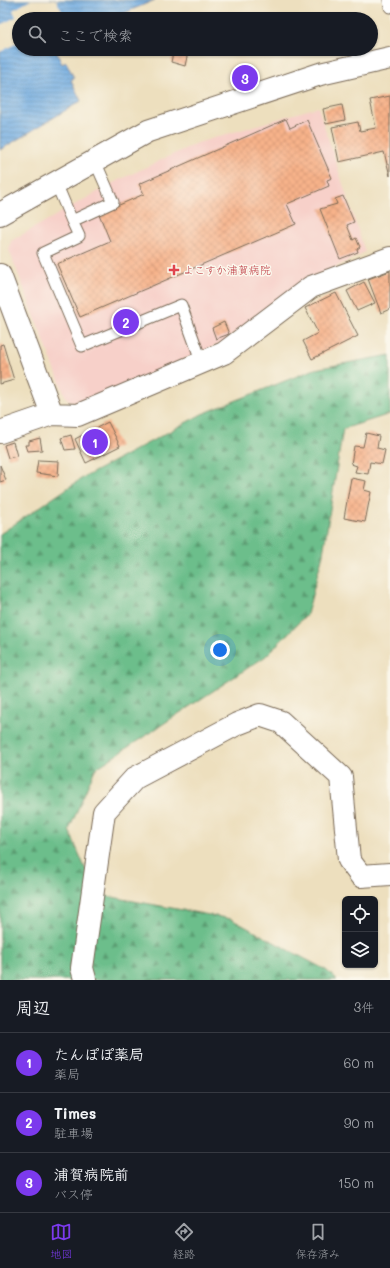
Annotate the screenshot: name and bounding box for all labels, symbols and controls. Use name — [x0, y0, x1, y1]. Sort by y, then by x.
search box — [12, 12, 378, 56]
icon: search — [26, 23, 48, 45]
text: ここで検索 — [58, 25, 133, 45]
pin: 3 — [232, 63, 258, 93]
place label: よこすか浦賀病院 — [183, 262, 271, 277]
marker: よこすか浦賀病院 — [168, 264, 180, 276]
pin: 2 — [113, 307, 139, 337]
pin: 1 — [82, 427, 108, 457]
your location — [210, 640, 230, 660]
map controls — [342, 896, 378, 968]
button: locate — [342, 896, 378, 932]
button: layers — [342, 932, 378, 968]
text: 周辺 — [16, 996, 50, 1018]
text: 3件 — [353, 998, 374, 1015]
text: たんぽぽ薬局 — [54, 1044, 144, 1064]
text: 1 — [26, 1054, 32, 1071]
text: 60 m — [344, 1054, 374, 1071]
text: 薬局 — [54, 1065, 80, 1082]
text: Times — [54, 1103, 96, 1123]
text: 2 — [25, 1114, 33, 1131]
text: 90 m — [344, 1114, 374, 1131]
text: 駐車場 — [54, 1124, 93, 1141]
text: 浦賀病院前 — [54, 1164, 129, 1184]
text: 3 — [25, 1174, 33, 1191]
text: 150 m — [338, 1174, 374, 1191]
text: バス停 — [54, 1185, 93, 1202]
tab: 地図 — [50, 1221, 72, 1261]
tab: 経路 — [173, 1221, 195, 1261]
tab: 保存済み — [296, 1221, 340, 1261]

